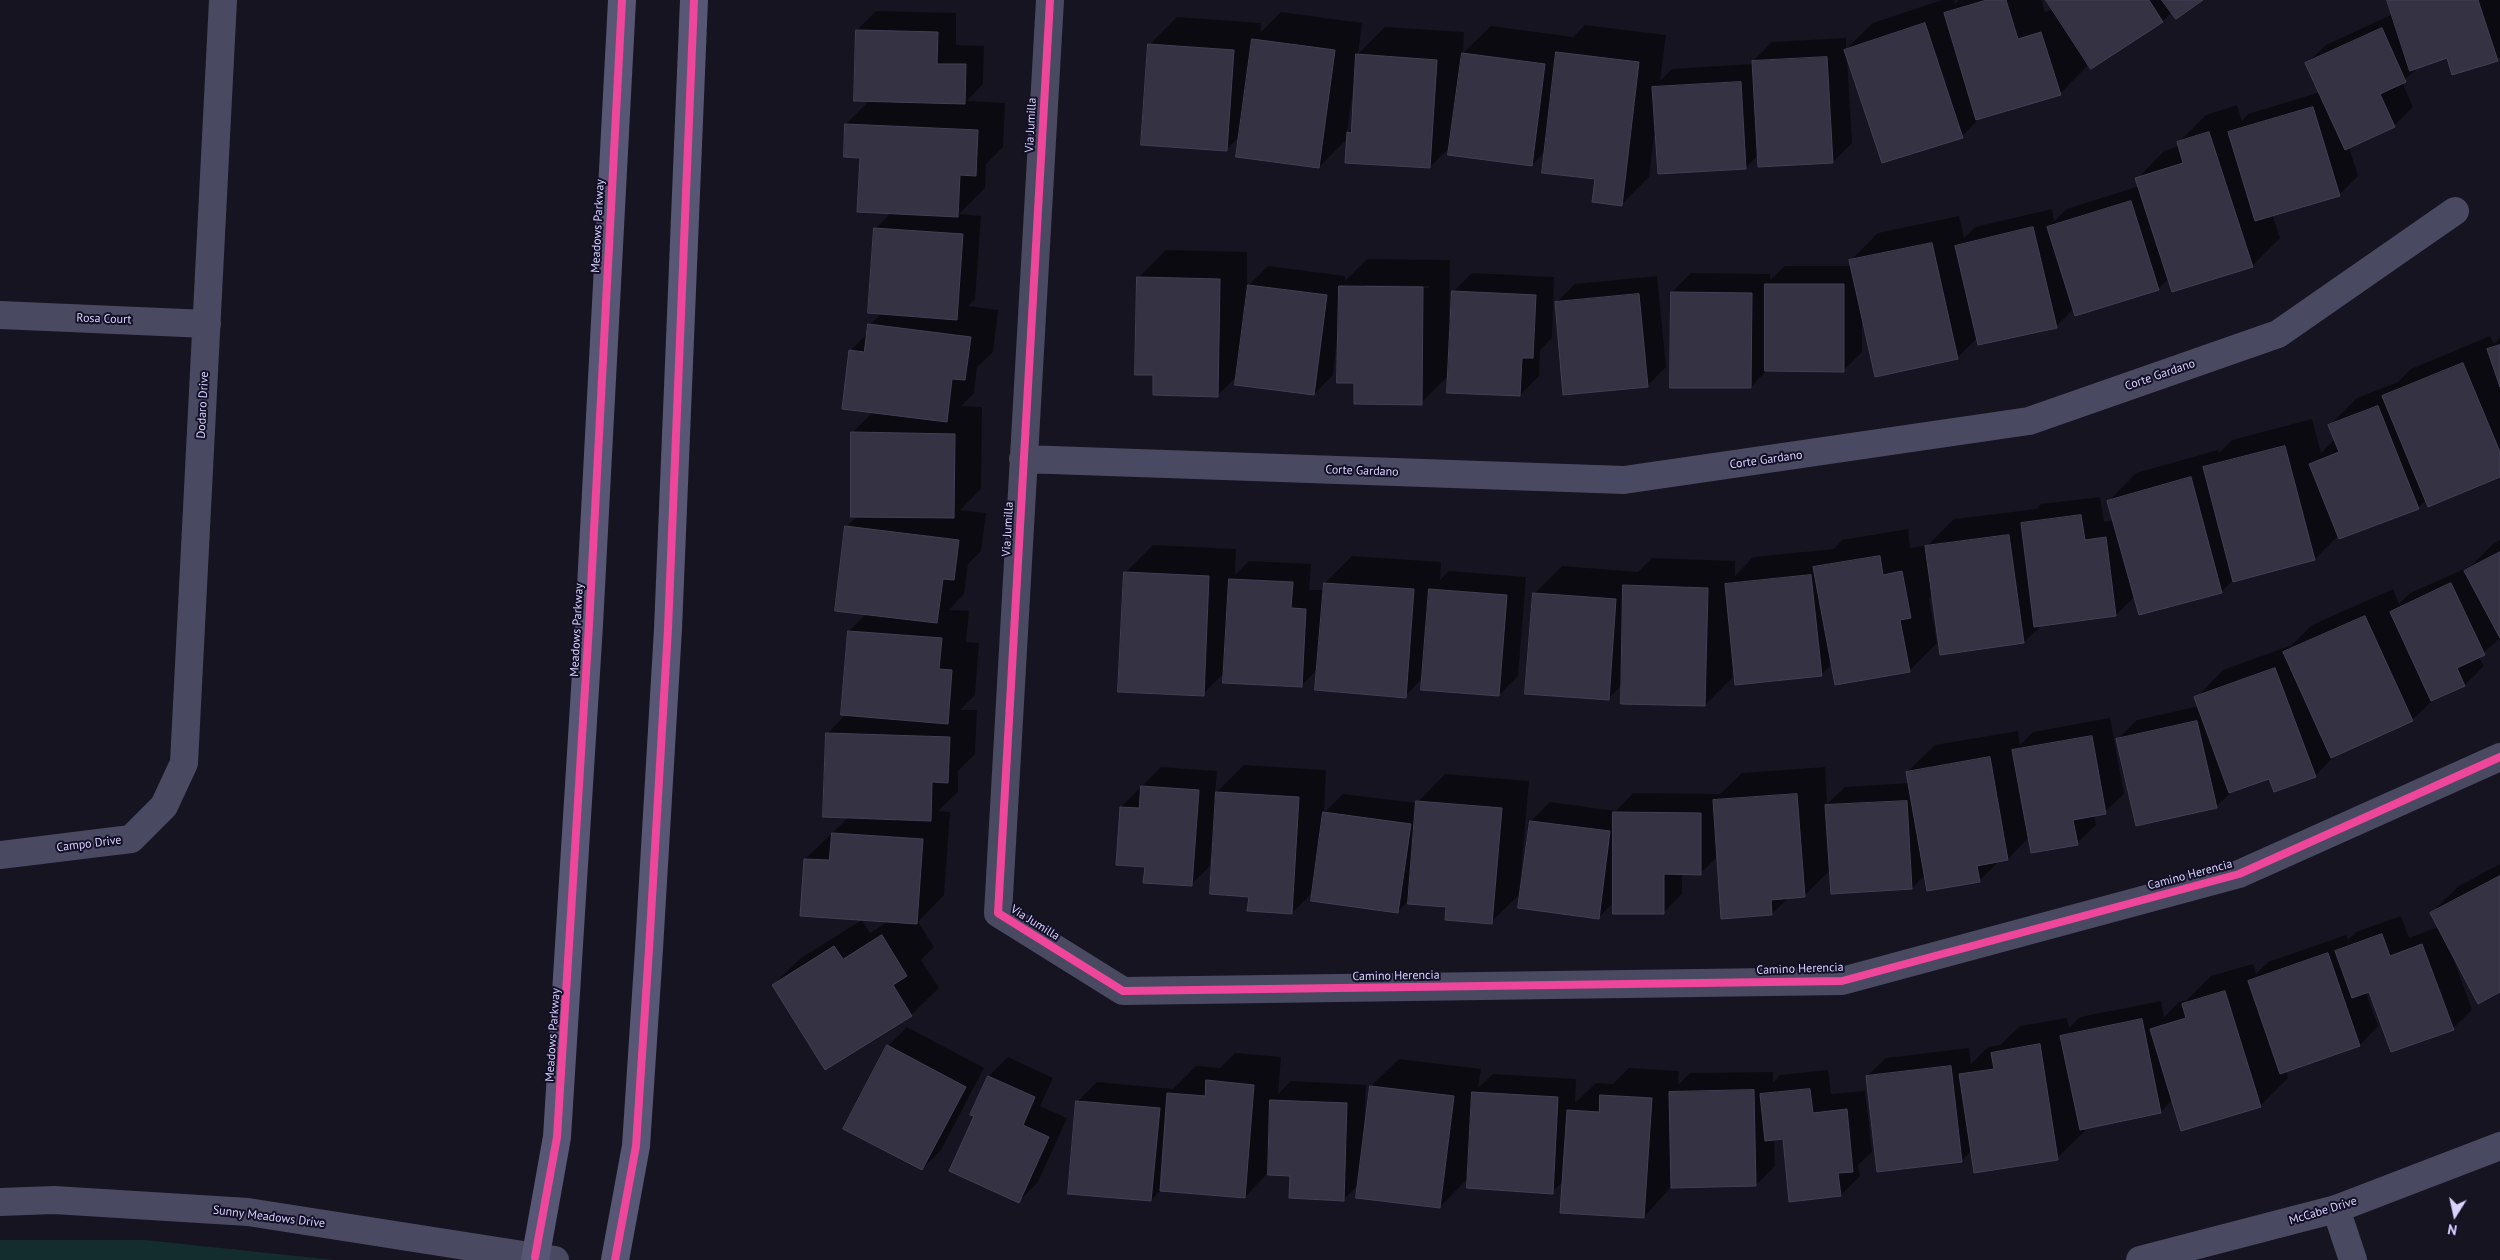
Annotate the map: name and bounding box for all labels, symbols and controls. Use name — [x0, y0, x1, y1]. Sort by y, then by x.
street label: Via Jumilla — [1022, 97, 1040, 153]
street label: Meadows Parkway — [588, 179, 608, 273]
street label: Rosa Court — [76, 311, 132, 327]
street label: Corte Gardano — [2123, 356, 2197, 394]
street label: Dodaro Drive — [194, 371, 212, 439]
street label: Corte Gardano — [1729, 448, 1803, 472]
street label: Corte Gardano — [1325, 463, 1399, 479]
street label: Via Jumilla — [999, 501, 1017, 557]
street label: Meadows Parkway — [567, 583, 587, 677]
street label: Campo Drive — [56, 833, 122, 855]
street label: Camino Herencia — [2146, 857, 2234, 893]
street label: Via Jumilla — [1008, 902, 1062, 944]
street label: Camino Herencia — [1756, 960, 1844, 978]
street label: Camino Herencia — [1352, 968, 1440, 984]
street label: Meadows Parkway — [543, 988, 563, 1082]
north arrow — [2430, 1190, 2480, 1240]
street label: McCabe Drive — [2287, 1194, 2359, 1228]
street label: Sunny Meadows Drive — [212, 1203, 326, 1231]
text: N — [2446, 1220, 2458, 1239]

